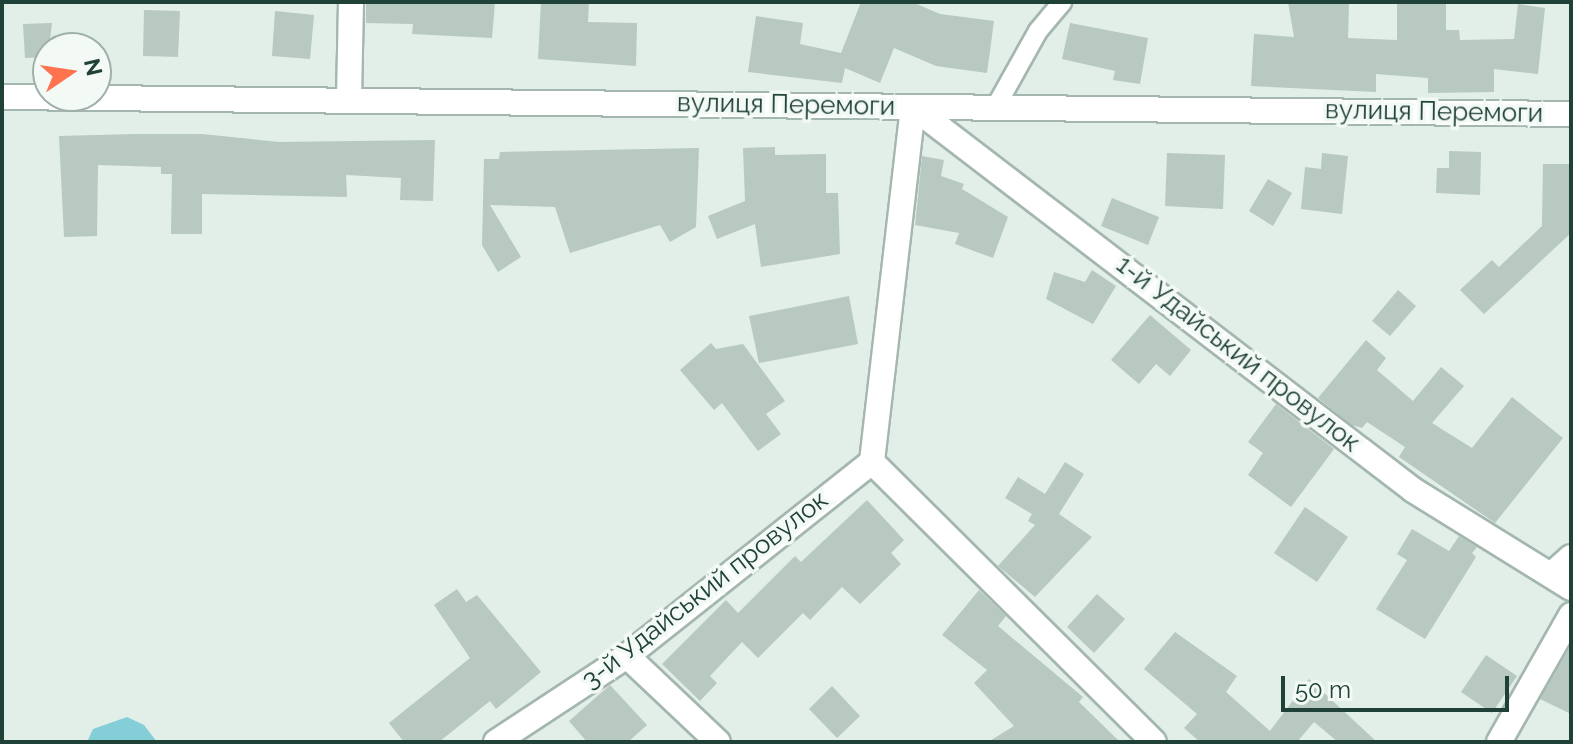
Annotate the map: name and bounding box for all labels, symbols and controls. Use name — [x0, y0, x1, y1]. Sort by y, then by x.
north arrow — [32, 32, 112, 112]
text: N — [79, 56, 108, 78]
street label: вулиця Перемоги — [677, 87, 895, 123]
street label: вулиця Перемоги — [1325, 94, 1543, 130]
street label: 1-й Удайський провулок — [1110, 249, 1366, 459]
street label: 3-й Удайський провулок — [576, 484, 834, 696]
scale bar — [1285, 660, 1513, 710]
text: 50 m — [1295, 675, 1351, 704]

